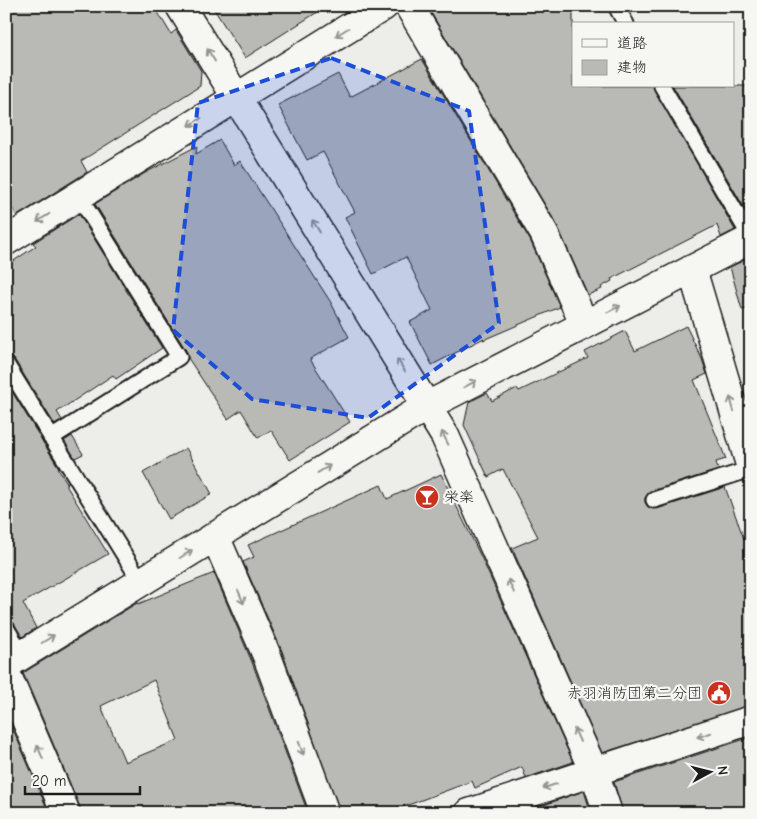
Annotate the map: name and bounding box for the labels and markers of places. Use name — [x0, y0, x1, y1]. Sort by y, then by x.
bar icon: 栄楽 — [414, 484, 440, 510]
place label: 栄楽 — [444, 488, 474, 506]
public building icon: 赤羽消防団第二分団 — [706, 680, 732, 706]
place label: 赤羽消防団第二分団 — [567, 684, 702, 702]

